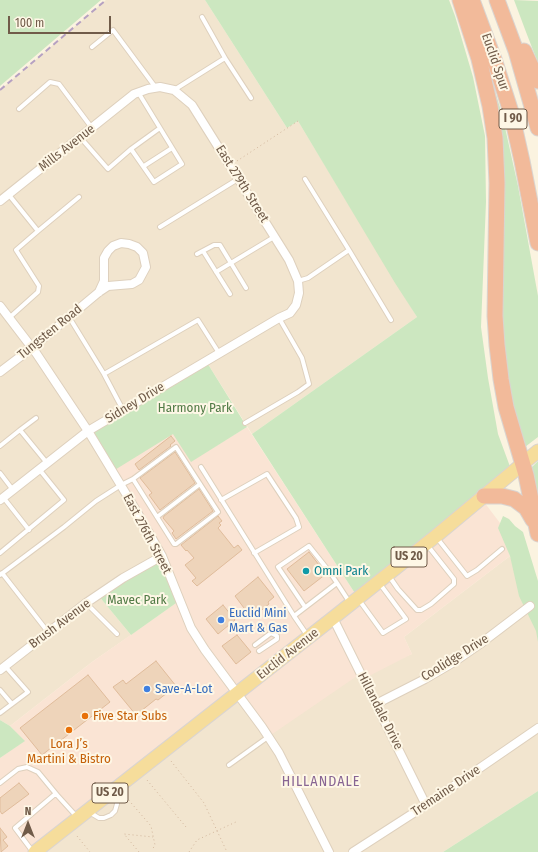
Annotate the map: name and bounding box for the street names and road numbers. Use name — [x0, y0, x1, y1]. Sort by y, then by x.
street label: Euclid Spur — [478, 31, 512, 93]
road number: I 90 — [499, 109, 527, 129]
street label: Mills Avenue — [36, 121, 98, 175]
street label: East 279th Street — [212, 142, 272, 226]
street label: Tungsten Road — [15, 301, 85, 363]
street label: Sidney Drive — [103, 379, 167, 427]
street label: East 276th Street — [119, 491, 175, 577]
road number: US 20 — [391, 547, 427, 567]
street label: Brush Avenue — [26, 596, 94, 652]
street label: Euclid Avenue — [254, 625, 322, 683]
street label: Coolidge Drive — [418, 631, 492, 685]
street label: Hillandale Drive — [354, 670, 406, 752]
street label: Tremaine Drive — [409, 762, 483, 820]
road number: US 20 — [92, 783, 128, 803]

